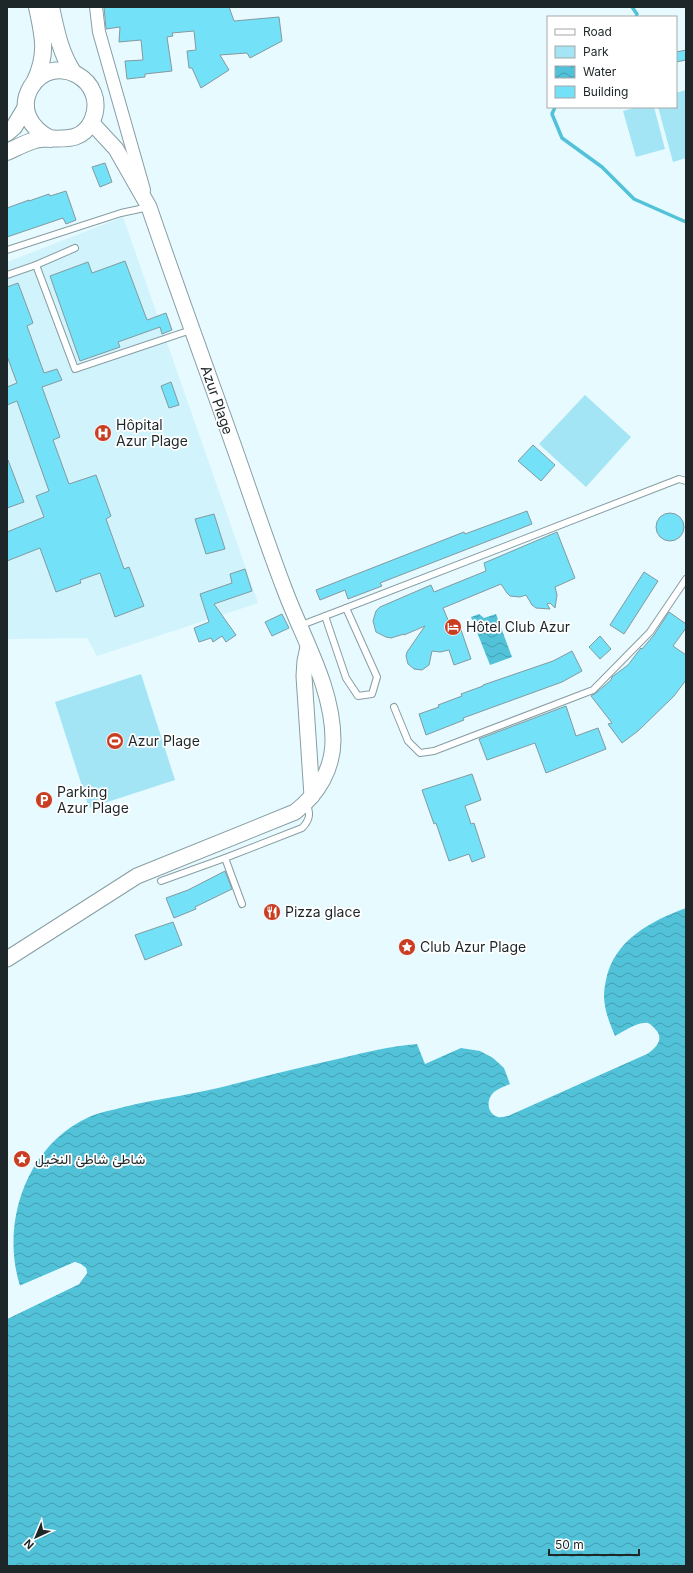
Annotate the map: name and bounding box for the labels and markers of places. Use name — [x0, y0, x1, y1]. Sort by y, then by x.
place label: Hôpital Azur Plage — [116, 416, 188, 449]
hospital icon: Hôpital Azur Plage — [93, 423, 113, 443]
hotel icon: Hôtel Club Azur — [443, 617, 463, 637]
place label: Hôtel Club Azur — [466, 618, 570, 635]
sports icon: Azur Plage — [105, 731, 125, 751]
place label: Azur Plage — [128, 732, 200, 749]
place label: Parking Azur Plage — [57, 783, 129, 816]
parking icon: Parking Azur Plage — [34, 790, 54, 810]
restaurant icon: Pizza glace — [262, 902, 282, 922]
place label: Pizza glace — [285, 903, 361, 920]
place icon: Club Azur Plage — [397, 937, 417, 957]
place label: Club Azur Plage — [420, 938, 526, 955]
place icon: شاطئ شاطئ النخيل — [12, 1149, 32, 1169]
place label: شاطئ شاطئ النخيل — [35, 1150, 145, 1168]

